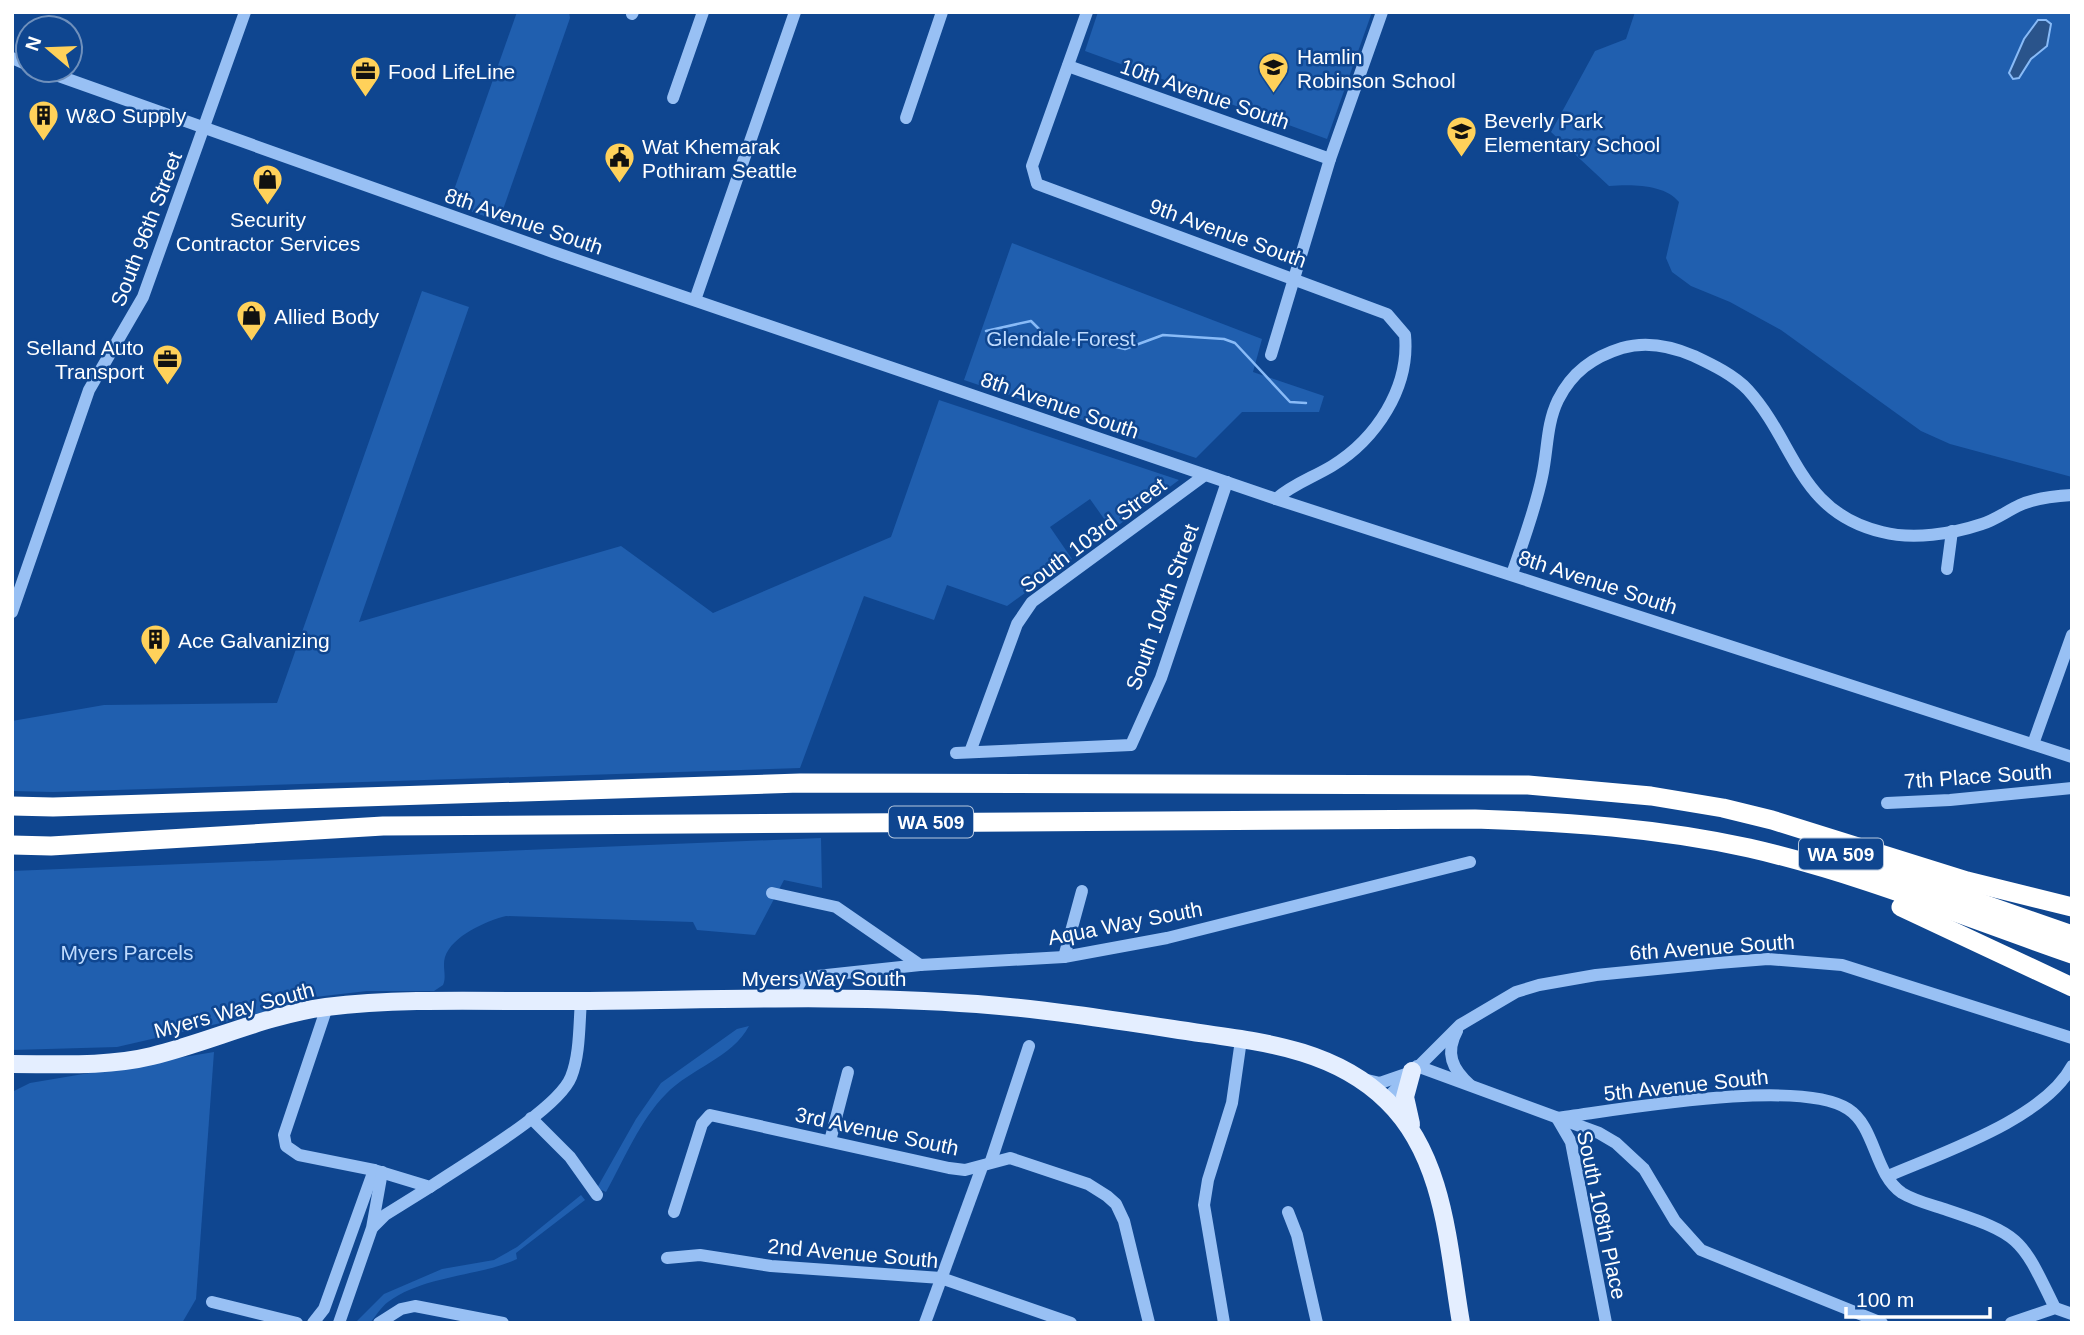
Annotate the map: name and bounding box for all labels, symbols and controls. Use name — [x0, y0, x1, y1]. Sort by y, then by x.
north arrow — [14, 14, 84, 84]
text: N — [21, 34, 46, 54]
place label: Hamlin Robinson School — [1297, 45, 1456, 92]
school or university icon: Hamlin Robinson School — [1257, 51, 1291, 95]
office icon: Food LifeLine — [348, 54, 382, 98]
street label: 10th Avenue South — [1118, 54, 1292, 134]
place label: Food LifeLine — [388, 60, 515, 83]
building icon: W&O Supply — [26, 98, 60, 142]
place label: W&O Supply — [66, 104, 187, 127]
place label: Beverly Park Elementary School — [1484, 109, 1660, 156]
school or university icon: Beverly Park Elementary School — [1444, 115, 1478, 159]
place label: Wat Khemarak Pothiram Seattle — [642, 135, 797, 182]
public building icon: Wat Khemarak Pothiram Seattle — [602, 141, 636, 185]
street label: South 96th Street — [106, 148, 186, 309]
shop icon: Security Contractor Services — [251, 162, 285, 206]
street label: 8th Avenue South — [442, 183, 606, 259]
street label: 9th Avenue South — [1146, 194, 1310, 272]
place label: Security Contractor Services — [176, 208, 360, 255]
shop icon: Allied Body — [234, 299, 268, 343]
place label: Allied Body — [274, 305, 380, 328]
park label: Glendale Forest — [986, 327, 1136, 350]
place label: Selland Auto Transport — [26, 336, 144, 383]
office icon: Selland Auto Transport — [150, 342, 184, 386]
street label: 8th Avenue South — [978, 367, 1142, 443]
street label: South 103rd Street — [1016, 473, 1170, 597]
street label: South 104th Street — [1121, 521, 1203, 693]
street label: 8th Avenue South — [1516, 546, 1680, 618]
building icon: Ace Galvanizing — [138, 623, 172, 667]
place label: Ace Galvanizing — [178, 629, 330, 652]
street label: 7th Place South — [1903, 759, 2053, 793]
road number: WA 509 — [889, 806, 973, 838]
road number: WA 509 — [1799, 838, 1883, 870]
street label: Aqua Way South — [1046, 897, 1204, 949]
street label: 6th Avenue South — [1629, 930, 1795, 964]
park label: Myers Parcels — [60, 941, 194, 964]
street label: Myers Way South — [742, 967, 906, 990]
street label: Myers Way South — [151, 978, 317, 1042]
street label: 5th Avenue South — [1603, 1065, 1769, 1105]
street label: 3rd Avenue South — [793, 1102, 961, 1160]
street label: South 108th Place — [1573, 1129, 1631, 1301]
street label: 2nd Avenue South — [767, 1234, 939, 1272]
scale bar — [1846, 1276, 1990, 1320]
text: 100 m — [1856, 1288, 1914, 1311]

